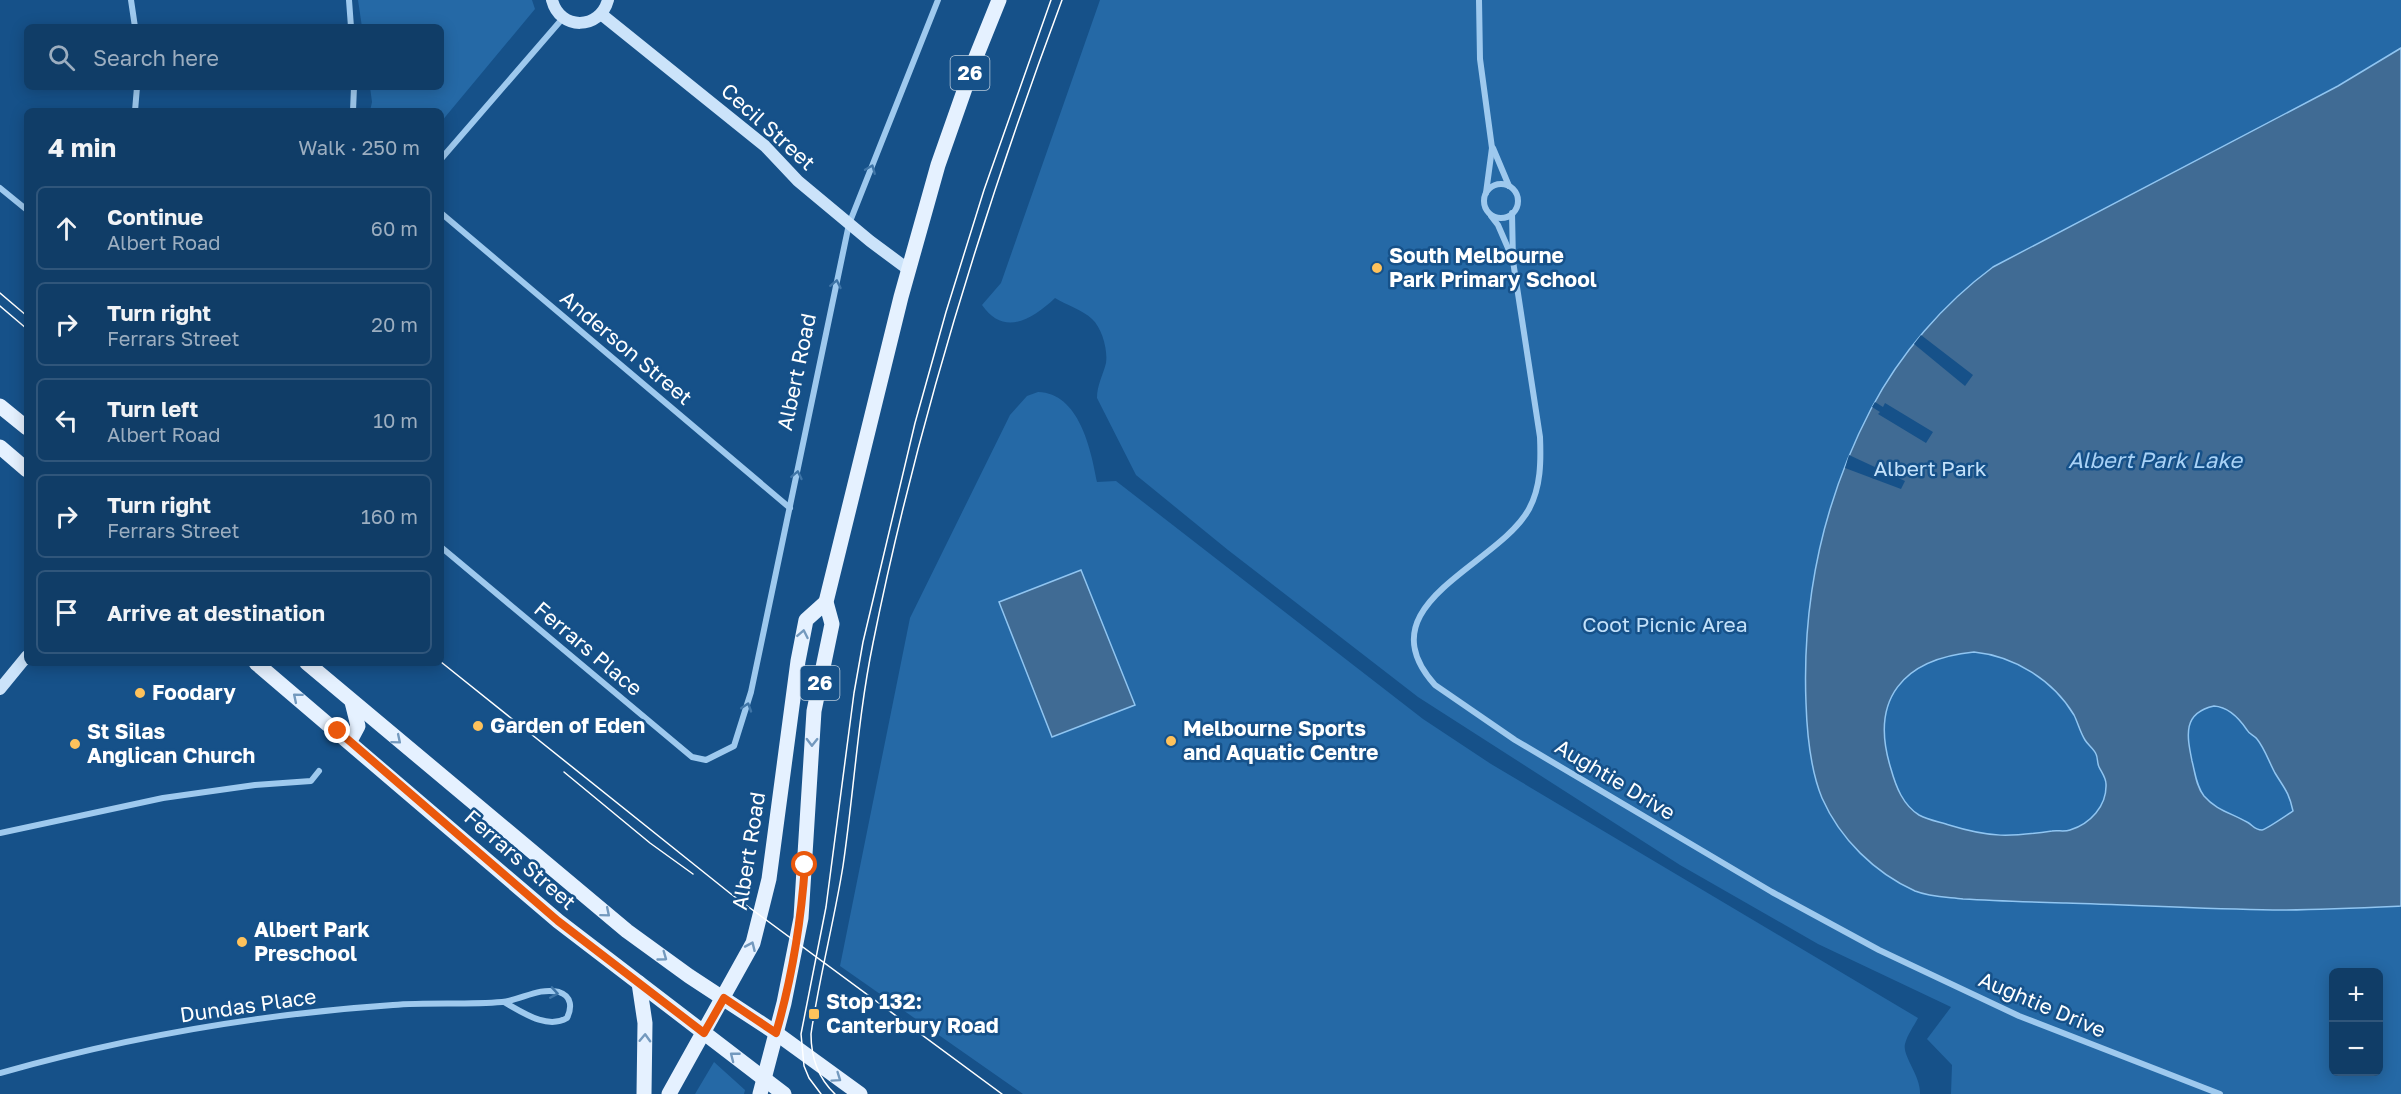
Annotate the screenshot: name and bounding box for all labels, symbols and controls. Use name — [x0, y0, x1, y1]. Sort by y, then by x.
search box — [24, 24, 444, 90]
icon: search — [45, 41, 78, 74]
text: Search here — [93, 44, 219, 71]
road number: 26 — [950, 56, 990, 90]
street label: Cecil Street — [716, 77, 821, 175]
text: 4 min — [48, 132, 116, 163]
text: Walk · 250 m — [298, 135, 420, 159]
one-way arrow — [864, 165, 876, 176]
text: Continue — [107, 203, 203, 230]
icon: ahead — [50, 212, 83, 245]
text: 60 m — [371, 216, 418, 240]
text: Albert Road — [107, 230, 221, 254]
place label: South Melbourne Park Primary School — [1389, 242, 1597, 292]
marker: South Melbourne Park Primary School — [1370, 261, 1384, 275]
one-way arrow — [829, 279, 842, 289]
street label: Anderson Street — [555, 284, 698, 410]
text: Turn right — [107, 299, 211, 326]
icon: right — [50, 308, 83, 341]
street label: Albert Road — [771, 311, 821, 433]
text: 20 m — [371, 312, 418, 336]
text: Ferrars Street — [107, 326, 240, 350]
text: Turn left — [107, 395, 198, 422]
icon: left — [50, 404, 83, 437]
text: 10 m — [373, 408, 418, 432]
text: Albert Road — [107, 422, 221, 446]
water label: Albert Park Lake — [2068, 446, 2244, 473]
park label: Albert Park — [1873, 455, 1987, 481]
one-way arrow — [790, 470, 803, 480]
text: Turn right — [107, 491, 211, 518]
icon: right — [50, 500, 83, 533]
text: 160 m — [361, 504, 418, 528]
text: Ferrars Street — [107, 518, 240, 542]
icon: arrive — [50, 596, 83, 629]
street label: Ferrars Place — [529, 596, 648, 701]
text: Arrive at destination — [107, 599, 325, 626]
park label: Coot Picnic Area — [1582, 611, 1748, 637]
one-way arrow — [796, 629, 809, 639]
road number: 26 — [800, 666, 840, 700]
place label: Foodary — [152, 679, 236, 705]
marker: Foodary — [133, 686, 147, 700]
one-way arrow — [293, 693, 304, 704]
one-way arrow — [739, 702, 752, 713]
place label: Garden of Eden — [490, 712, 645, 738]
place label: Melbourne Sports and Aquatic Centre — [1183, 715, 1379, 765]
route end — [324, 717, 350, 743]
place label: St Silas Anglican Church — [87, 718, 255, 768]
marker: Garden of Eden — [471, 719, 485, 733]
one-way arrow — [390, 732, 401, 743]
street label: Aughtie Drive — [1551, 733, 1680, 825]
marker: Melbourne Sports and Aquatic Centre — [1164, 734, 1178, 748]
marker: St Silas Anglican Church — [68, 737, 82, 751]
one-way arrow — [805, 737, 818, 746]
street label: Albert Road — [726, 790, 770, 912]
street label: Ferrars Street — [460, 804, 582, 915]
route start — [791, 851, 817, 877]
one-way arrow — [599, 906, 610, 917]
place label: Albert Park Preschool — [254, 916, 370, 966]
marker: Albert Park Preschool — [235, 935, 249, 949]
one-way arrow — [744, 942, 756, 953]
one-way arrow — [656, 950, 667, 961]
street label: Aughtie Drive — [1975, 966, 2110, 1043]
map controls — [2329, 968, 2383, 1076]
button: + — [2329, 968, 2383, 1022]
street label: Dundas Place — [178, 983, 318, 1027]
one-way arrow — [549, 986, 558, 998]
place label: Stop 132: Canterbury Road — [826, 988, 999, 1038]
marker: Stop 132: Canterbury Road — [807, 1007, 821, 1021]
button: − — [2329, 1022, 2383, 1076]
one-way arrow — [639, 1034, 651, 1043]
one-way arrow — [730, 1053, 741, 1064]
one-way arrow — [831, 1071, 842, 1082]

